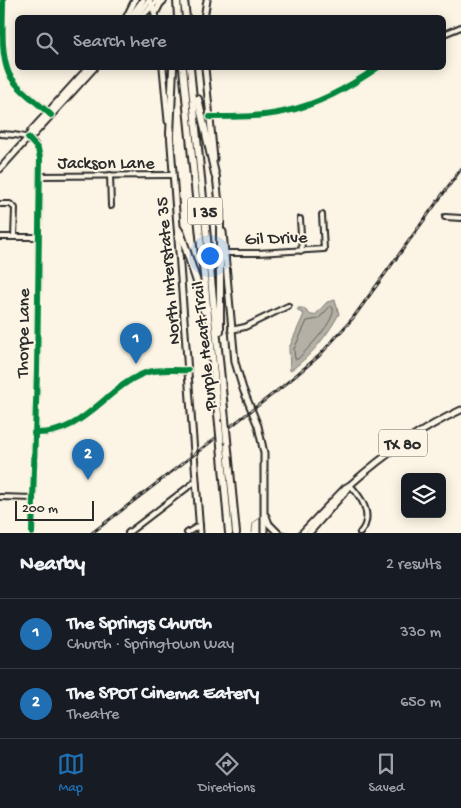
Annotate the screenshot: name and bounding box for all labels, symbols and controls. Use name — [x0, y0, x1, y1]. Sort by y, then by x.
search box — [15, 15, 446, 70]
icon: search — [33, 29, 61, 57]
text: Search here — [73, 31, 167, 54]
street label: Jackson Lane — [58, 154, 155, 175]
street label: North Interstate 35 — [153, 196, 186, 346]
road number: I 35 — [188, 198, 222, 225]
street label: Gil Drive — [244, 228, 309, 251]
your location — [197, 243, 223, 269]
street label: Purple Heart Trail — [188, 280, 223, 412]
street label: Thorpe Lane — [13, 288, 36, 379]
pin: 1 — [120, 323, 152, 364]
road number: TX 80 — [379, 429, 427, 456]
pin: 2 — [72, 439, 104, 480]
map controls — [401, 473, 446, 518]
button: layers — [401, 473, 446, 518]
scale bar — [15, 498, 94, 521]
text: 200 m — [22, 501, 58, 518]
text: Nearby — [20, 553, 85, 578]
text: 2 results — [386, 556, 441, 575]
text: The Springs Church — [67, 613, 212, 636]
text: 1 — [33, 624, 39, 643]
text: 330 m — [400, 624, 441, 643]
text: Church · Springtown Way — [67, 636, 234, 655]
text: The SPOT Cinema Eatery — [67, 683, 259, 706]
text: 2 — [32, 694, 40, 713]
text: 650 m — [400, 694, 441, 713]
text: Theatre — [67, 706, 119, 725]
tab: Map — [57, 750, 85, 797]
tab: Directions — [198, 750, 255, 797]
tab: Saved — [368, 750, 404, 797]

